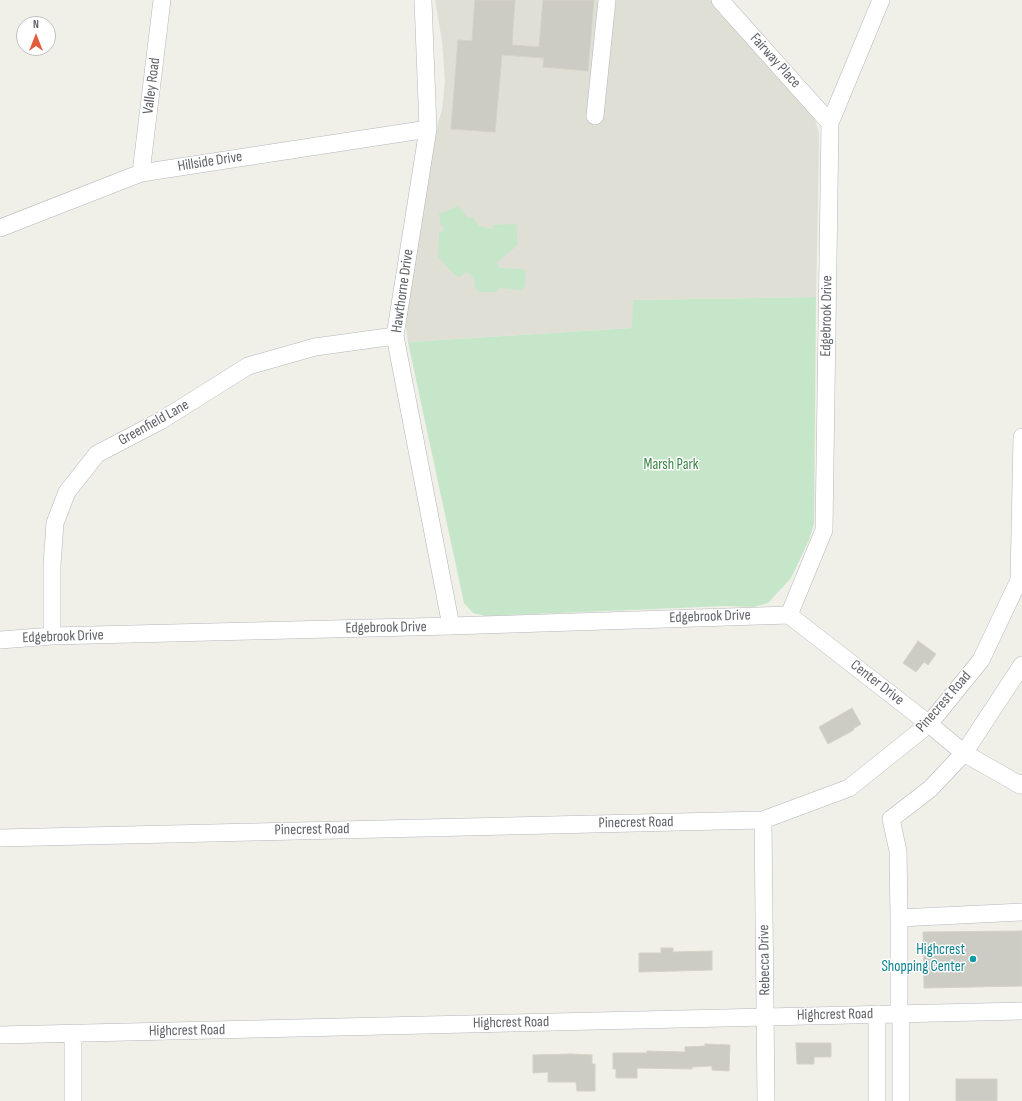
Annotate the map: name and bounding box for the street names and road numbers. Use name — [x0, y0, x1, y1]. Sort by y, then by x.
street label: Fairway Place — [746, 30, 804, 92]
street label: Valley Road — [140, 57, 164, 115]
street label: Hillside Drive — [176, 148, 244, 176]
street label: Hawthorne Drive — [388, 248, 418, 334]
street label: Edgebrook Drive — [817, 275, 837, 357]
street label: Greenfield Lane — [116, 396, 192, 450]
street label: Edgebrook Drive — [669, 607, 751, 627]
street label: Edgebrook Drive — [345, 618, 427, 638]
street label: Edgebrook Drive — [22, 627, 104, 647]
street label: Center Drive — [847, 656, 907, 710]
street label: Pinecrest Road — [913, 668, 975, 736]
street label: Pinecrest Road — [598, 813, 674, 833]
street label: Pinecrest Road — [274, 820, 350, 840]
street label: Rebecca Drive — [755, 924, 775, 996]
street label: Highcrest Road — [797, 1005, 873, 1025]
street label: Highcrest Road — [473, 1013, 549, 1033]
street label: Highcrest Road — [149, 1021, 225, 1041]

